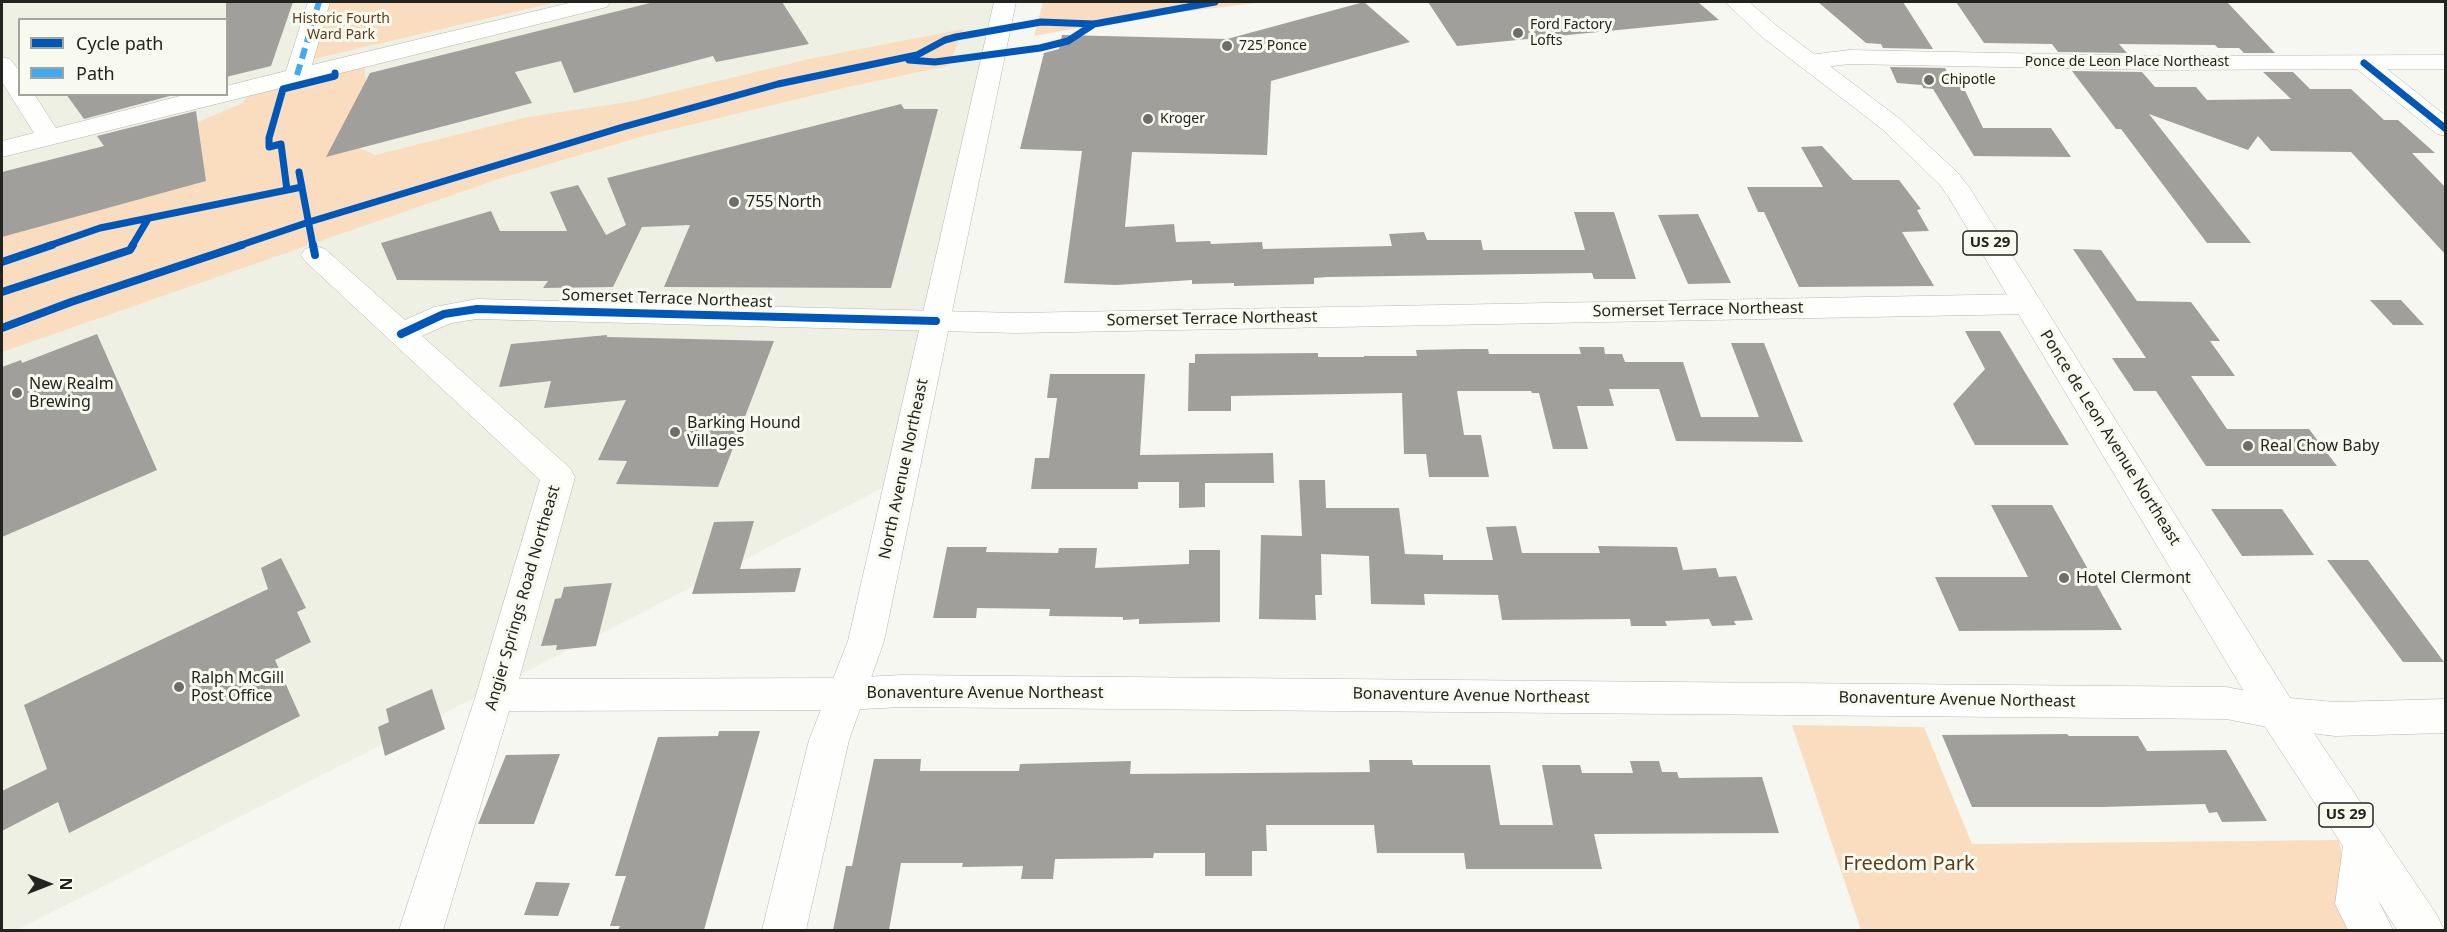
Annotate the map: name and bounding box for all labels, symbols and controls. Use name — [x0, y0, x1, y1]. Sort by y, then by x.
park label: Historic Fourth Ward Park — [292, 11, 390, 44]
place label: Ford Factory Lofts — [1530, 17, 1612, 50]
legend — [18, 18, 228, 96]
marker: Ford Factory Lofts — [1511, 26, 1525, 40]
text: Cycle path — [76, 31, 163, 55]
place label: 725 Ponce — [1239, 38, 1307, 54]
marker: 725 Ponce — [1220, 39, 1234, 53]
street label: Ponce de Leon Place Northeast — [2025, 54, 2229, 70]
text: Path — [76, 61, 115, 85]
place label: Chipotle — [1941, 72, 1996, 88]
marker: Chipotle — [1922, 73, 1936, 87]
place label: Kroger — [1160, 111, 1205, 127]
marker: Kroger — [1141, 112, 1155, 126]
place label: 755 North — [746, 192, 822, 212]
marker: 755 North — [727, 195, 741, 209]
road number: US 29 — [1963, 231, 2017, 255]
street label: Somerset Terrace Northeast — [561, 286, 773, 312]
street label: Somerset Terrace Northeast — [1592, 299, 1804, 321]
street label: Somerset Terrace Northeast — [1106, 308, 1318, 330]
street label: Ponce de Leon Avenue Northeast — [2036, 327, 2184, 549]
place label: New Realm Brewing — [29, 374, 114, 412]
street label: North Avenue Northeast — [875, 377, 933, 561]
marker: New Realm Brewing — [10, 386, 24, 400]
place label: Barking Hound Villages — [687, 413, 801, 451]
marker: Barking Hound Villages — [668, 425, 682, 439]
place label: Real Chow Baby — [2260, 436, 2379, 456]
marker: Real Chow Baby — [2241, 439, 2255, 453]
street label: Angier Springs Road Northeast — [482, 483, 564, 713]
place label: Hotel Clermont — [2076, 568, 2191, 588]
marker: Hotel Clermont — [2057, 571, 2071, 585]
place label: Ralph McGill Post Office — [191, 668, 284, 706]
marker: Ralph McGill Post Office — [172, 680, 186, 694]
street label: Bonaventure Avenue Northeast — [866, 683, 1104, 703]
street label: Bonaventure Avenue Northeast — [1352, 684, 1590, 708]
street label: Bonaventure Avenue Northeast — [1838, 688, 2076, 712]
road number: US 29 — [2319, 803, 2373, 827]
park label: Freedom Park — [1843, 852, 1975, 876]
north arrow — [18, 854, 78, 914]
text: N — [55, 877, 77, 891]

